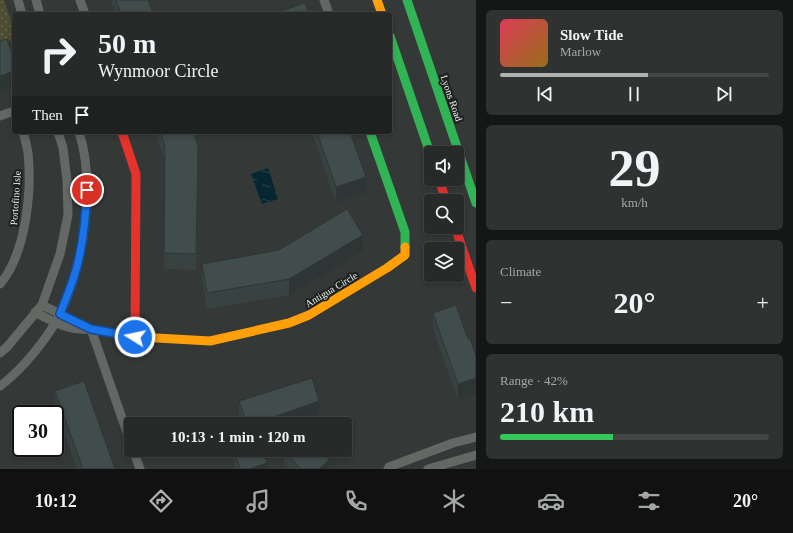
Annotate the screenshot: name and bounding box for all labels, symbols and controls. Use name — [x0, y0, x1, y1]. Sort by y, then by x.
text: Slow Tide — [560, 27, 623, 43]
icon: right — [32, 28, 84, 80]
text: 50 m — [98, 28, 156, 59]
text: Marlow — [560, 44, 601, 59]
text: Wynmoor Circle — [98, 61, 218, 81]
street label: Lyons Road — [439, 74, 465, 123]
icon: previous — [534, 83, 556, 105]
icon: pause — [623, 83, 645, 105]
icon: next — [713, 83, 735, 105]
icon: arrive — [71, 104, 93, 126]
text: Then — [32, 107, 63, 123]
text: 29 — [609, 140, 661, 197]
map controls — [424, 146, 464, 282]
button: sound — [424, 146, 464, 186]
street label: Portofino Isle — [8, 170, 23, 226]
pin — [70, 173, 104, 207]
icon: arrive — [76, 179, 98, 201]
button: search — [424, 194, 464, 234]
text: km/h — [621, 195, 648, 210]
button: layers — [424, 242, 464, 282]
text: Climate — [500, 264, 541, 279]
street label: Antigua Circle — [303, 269, 360, 309]
text: 20° — [614, 286, 656, 319]
text: − — [500, 290, 512, 315]
text: + — [757, 290, 769, 315]
position arrow — [114, 316, 156, 358]
text: Range · 42% — [500, 373, 568, 388]
text: 210 km — [500, 395, 594, 428]
speed limit sign: 30 — [12, 405, 64, 457]
text: 10:13 · 1 min · 120 m — [171, 429, 306, 445]
icon: directions — [147, 487, 175, 515]
icon: music — [244, 487, 272, 515]
icon: phone — [342, 487, 370, 515]
icon: climate — [440, 487, 468, 515]
icon: car — [537, 487, 565, 515]
icon: filters — [635, 487, 663, 515]
text: 10:12 — [35, 491, 77, 511]
text: 20° — [733, 491, 758, 511]

